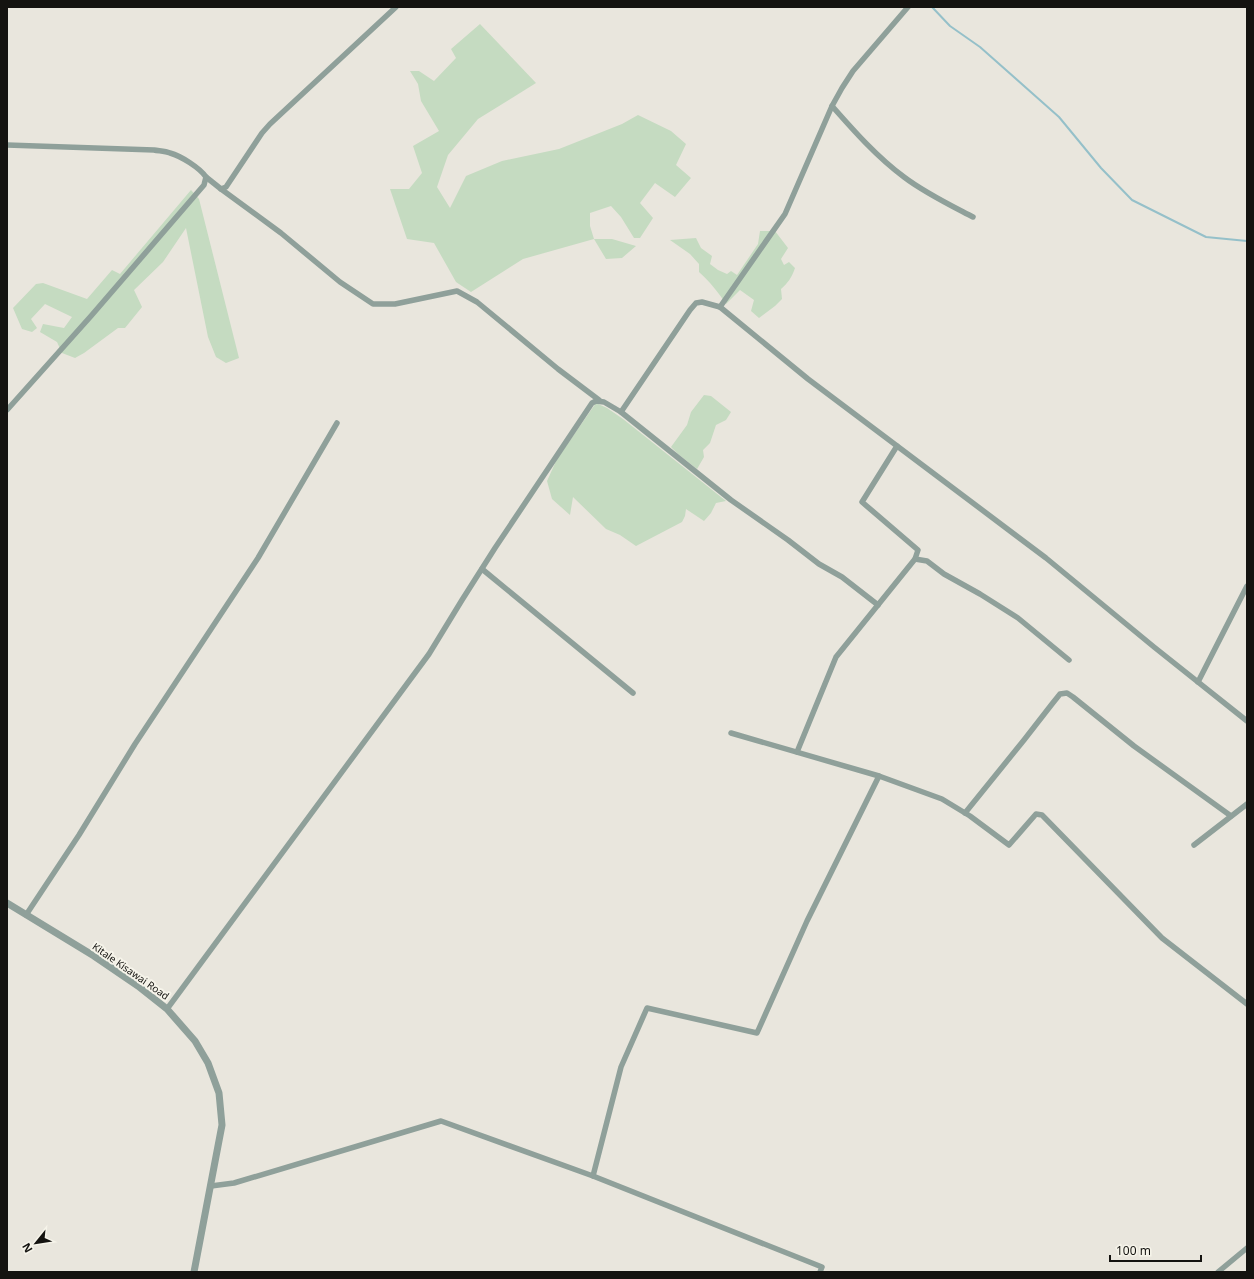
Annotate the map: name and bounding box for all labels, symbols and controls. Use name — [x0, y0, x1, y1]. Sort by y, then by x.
street label: Kitale Kisawai Road — [90, 939, 172, 1003]
north arrow — [16, 1223, 56, 1263]
scale bar — [1110, 1237, 1201, 1263]
text: N — [18, 1241, 36, 1256]
text: 100 m — [1116, 1242, 1151, 1259]

